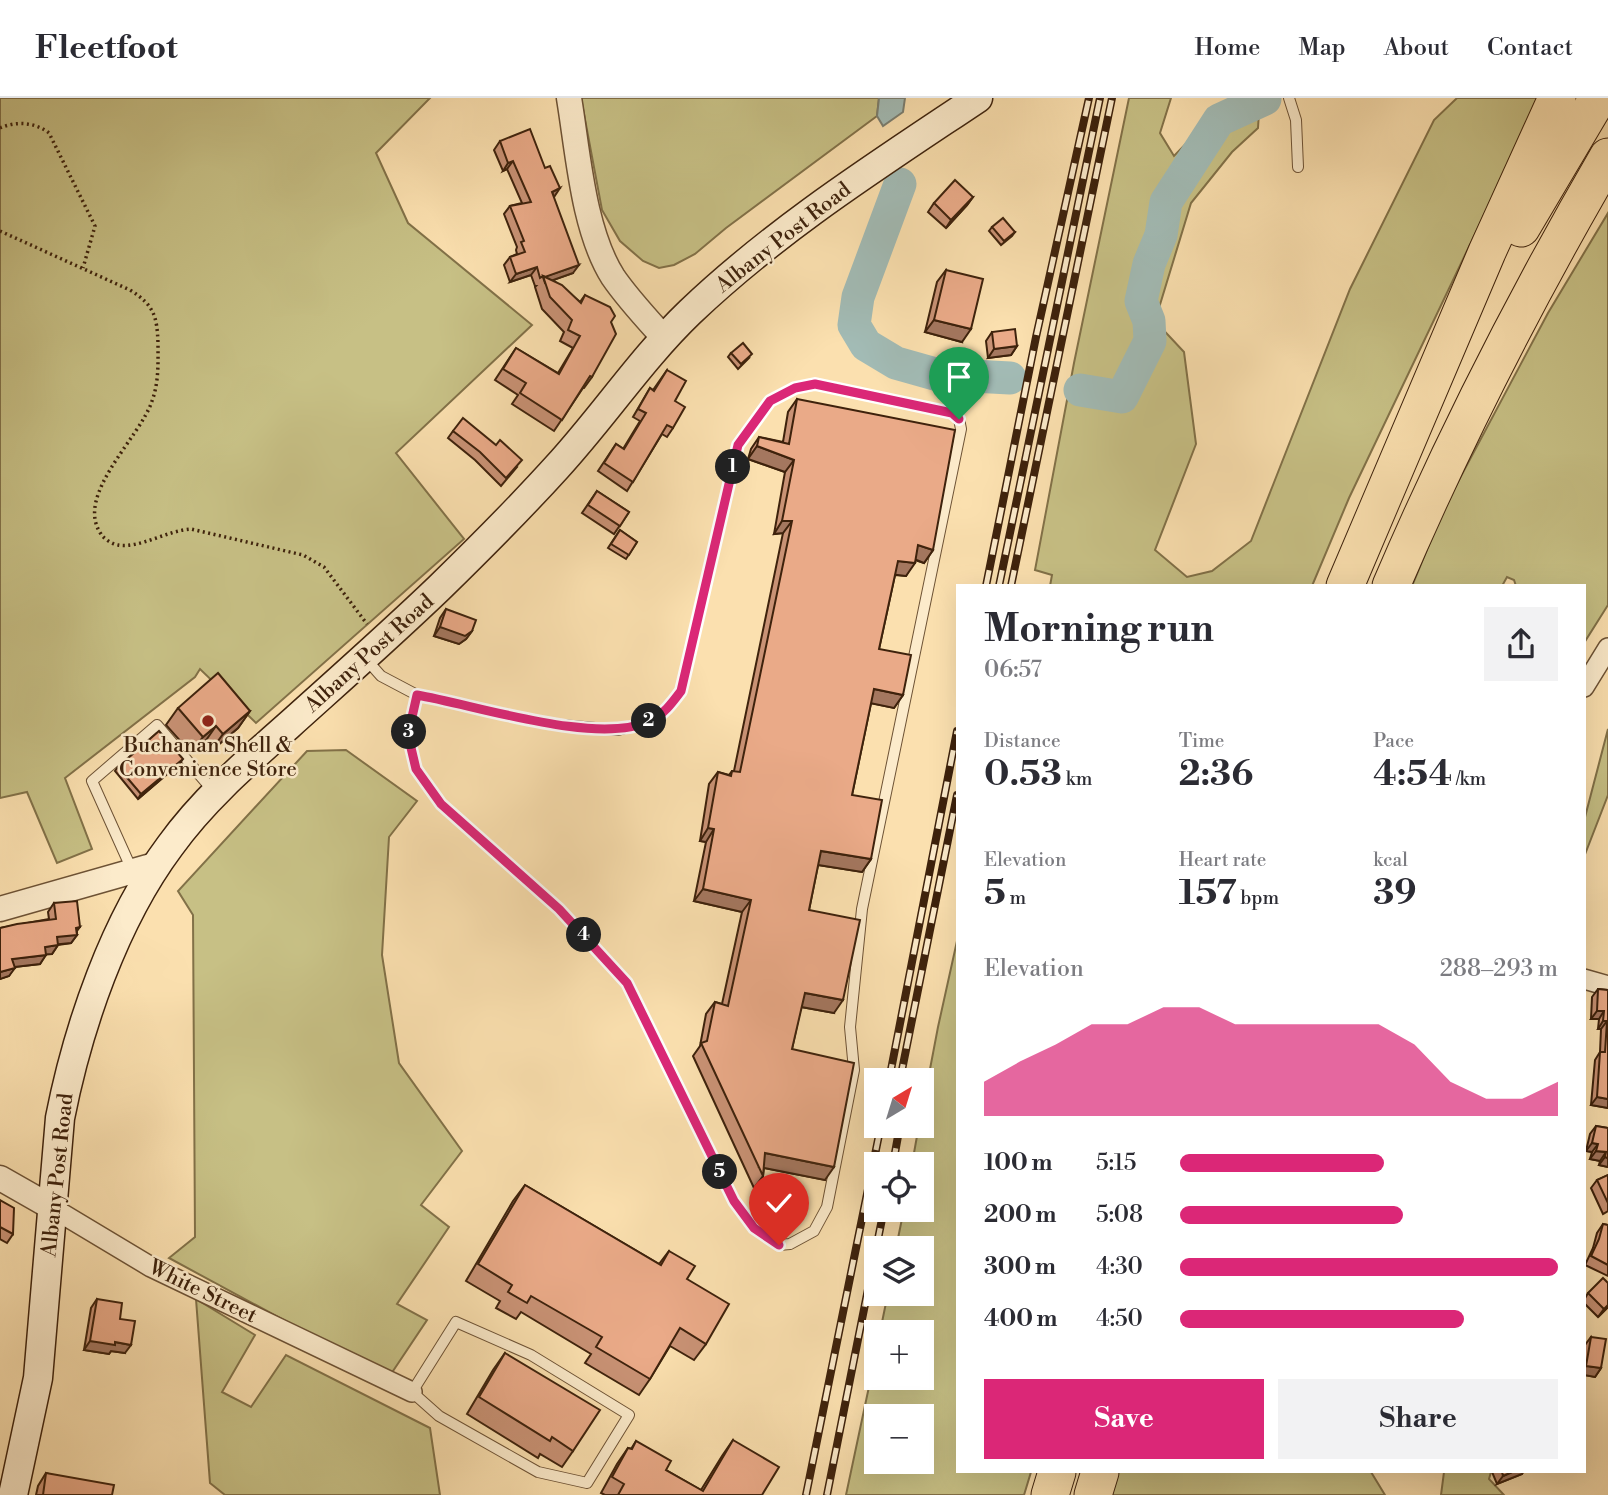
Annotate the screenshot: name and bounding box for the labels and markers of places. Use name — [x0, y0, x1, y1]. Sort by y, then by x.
pin — [929, 347, 989, 419]
pin: 1 — [716, 450, 750, 484]
pin: 2 — [632, 704, 666, 738]
marker: Buchanan Shell & Convenience Store — [200, 713, 216, 729]
pin: 3 — [392, 714, 426, 750]
place label: Buchanan Shell & Convenience Store — [119, 733, 297, 783]
pin: 4 — [566, 918, 602, 952]
pin: 5 — [702, 1154, 738, 1190]
pin — [749, 1173, 809, 1245]

